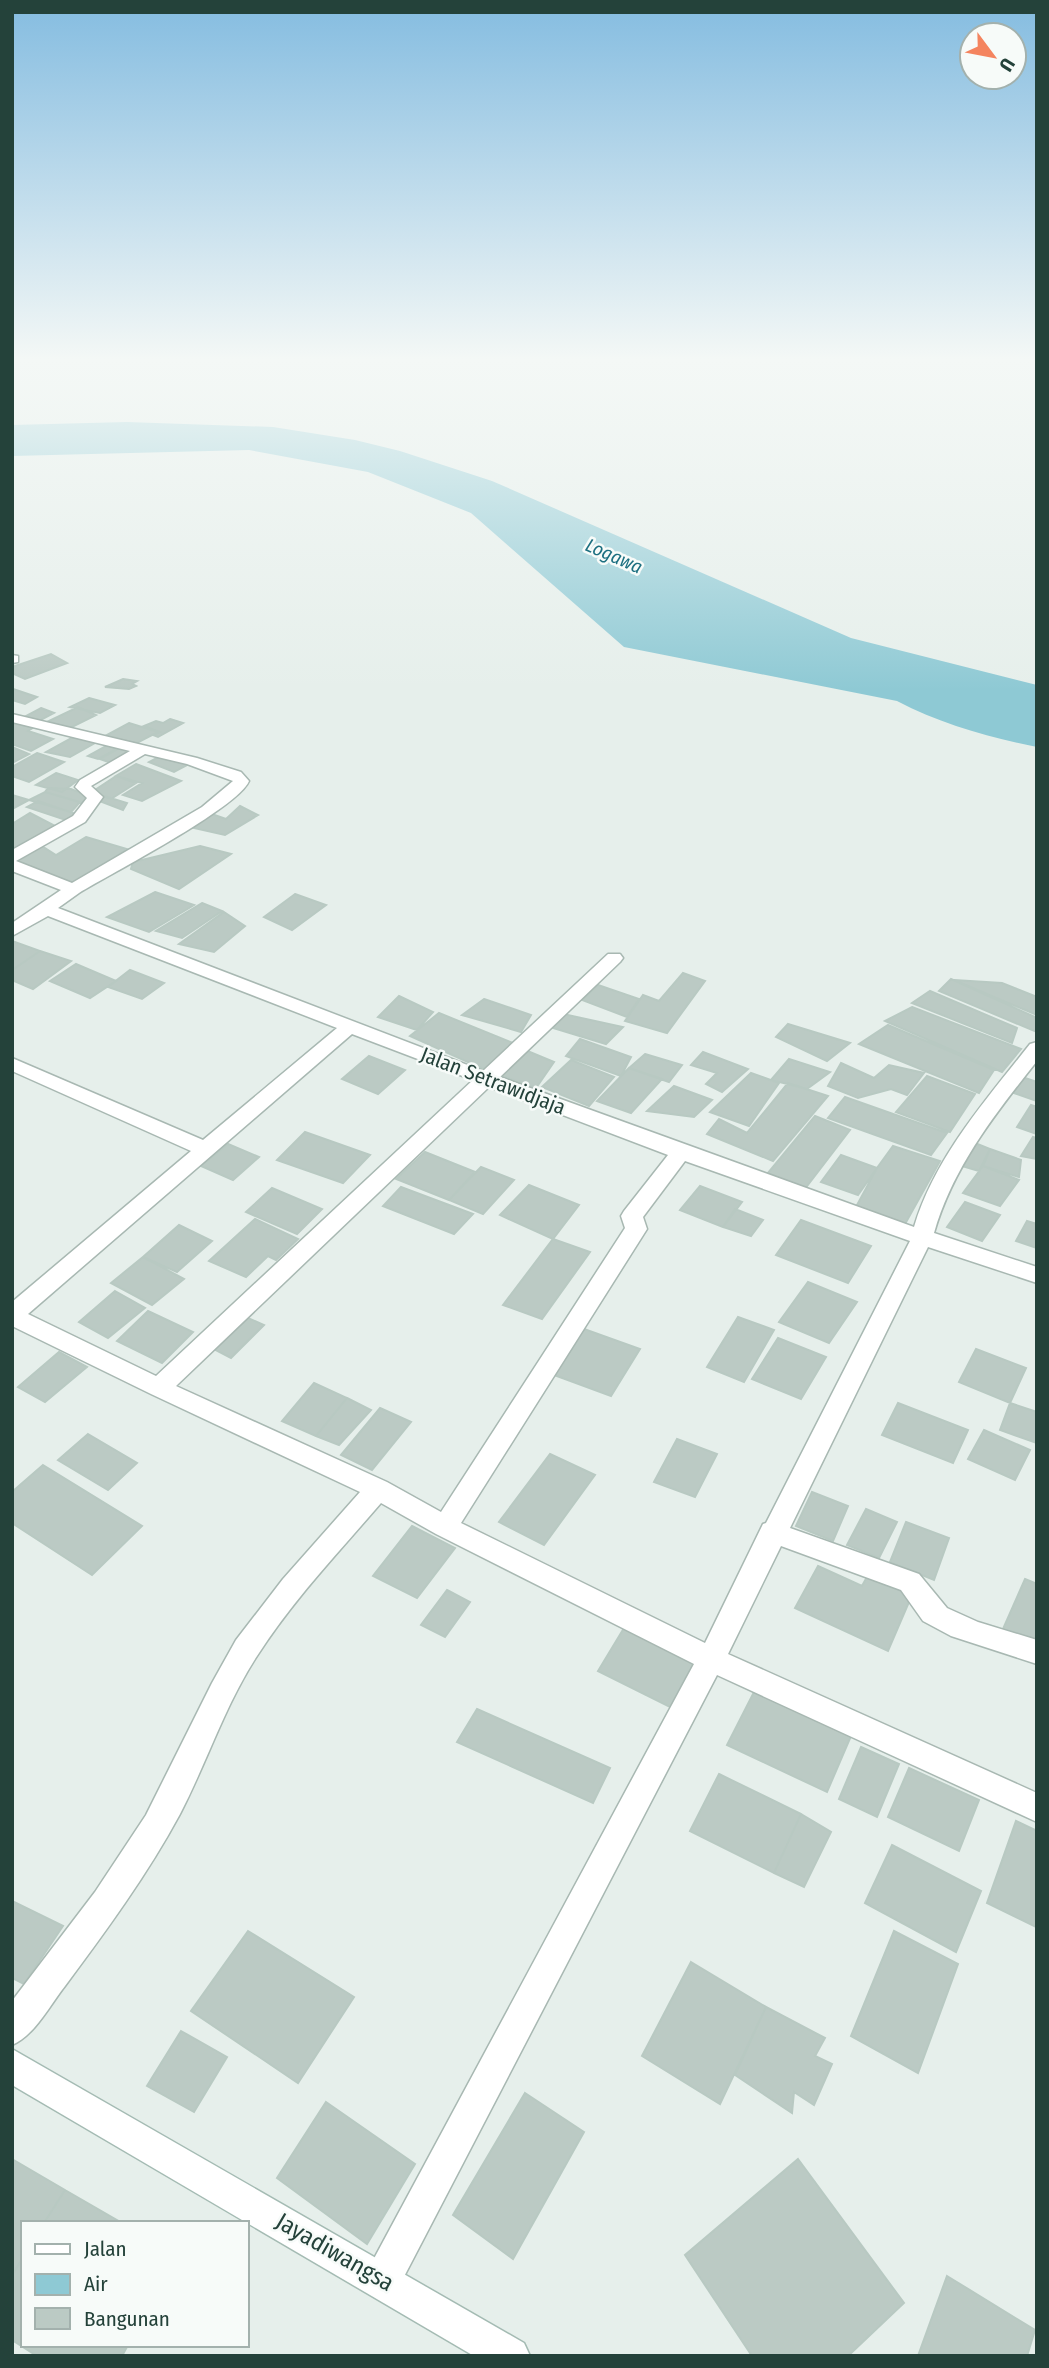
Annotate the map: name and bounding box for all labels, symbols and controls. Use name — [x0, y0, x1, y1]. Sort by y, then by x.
north arrow — [958, 21, 1028, 91]
text: U — [994, 54, 1020, 76]
water label: Logawa — [582, 533, 646, 579]
street label: Jalan Setrawidjaja — [417, 1041, 569, 1121]
street label: Jayadiwangsa — [271, 2207, 399, 2297]
legend — [21, 2221, 248, 2347]
text: Jalan — [84, 2236, 127, 2262]
text: Air — [84, 2271, 108, 2297]
text: Bangunan — [84, 2306, 170, 2332]

